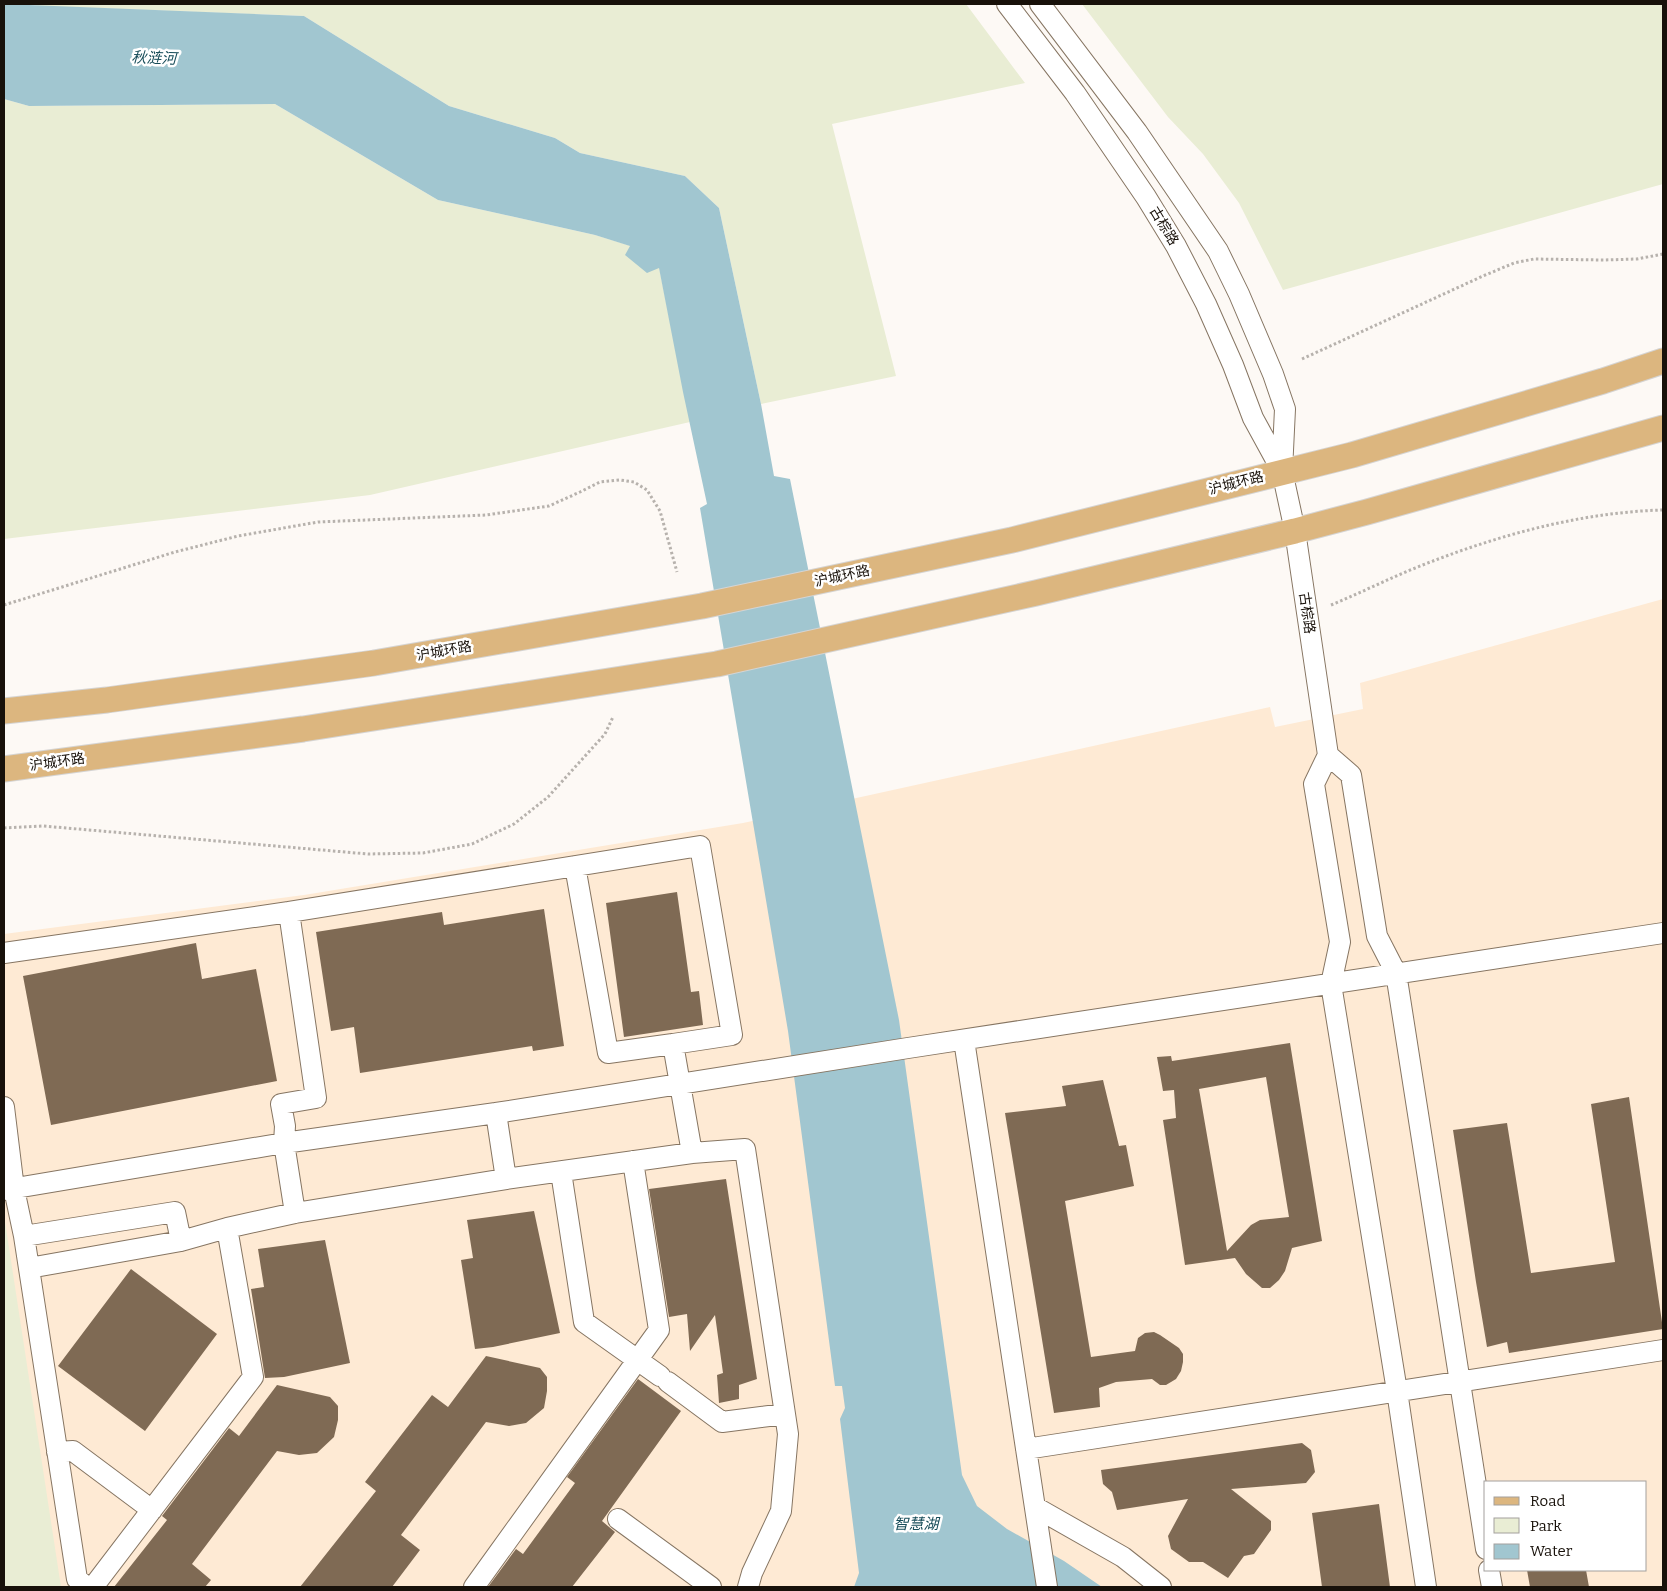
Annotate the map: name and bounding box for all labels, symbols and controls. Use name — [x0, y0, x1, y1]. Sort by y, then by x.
water label: 秋涟河 — [131, 48, 180, 68]
street label: 古棕路 — [1146, 204, 1182, 248]
street label: 沪城环路 — [1207, 468, 1265, 498]
street label: 沪城环路 — [813, 562, 871, 590]
street label: 古棕路 — [1296, 591, 1318, 635]
street label: 沪城环路 — [415, 638, 473, 664]
street label: 沪城环路 — [28, 750, 86, 774]
legend — [1484, 1481, 1647, 1571]
text: Road — [1530, 1492, 1565, 1510]
water label: 智慧湖 — [893, 1515, 940, 1533]
text: Park — [1530, 1517, 1562, 1535]
text: Water — [1530, 1542, 1573, 1560]

